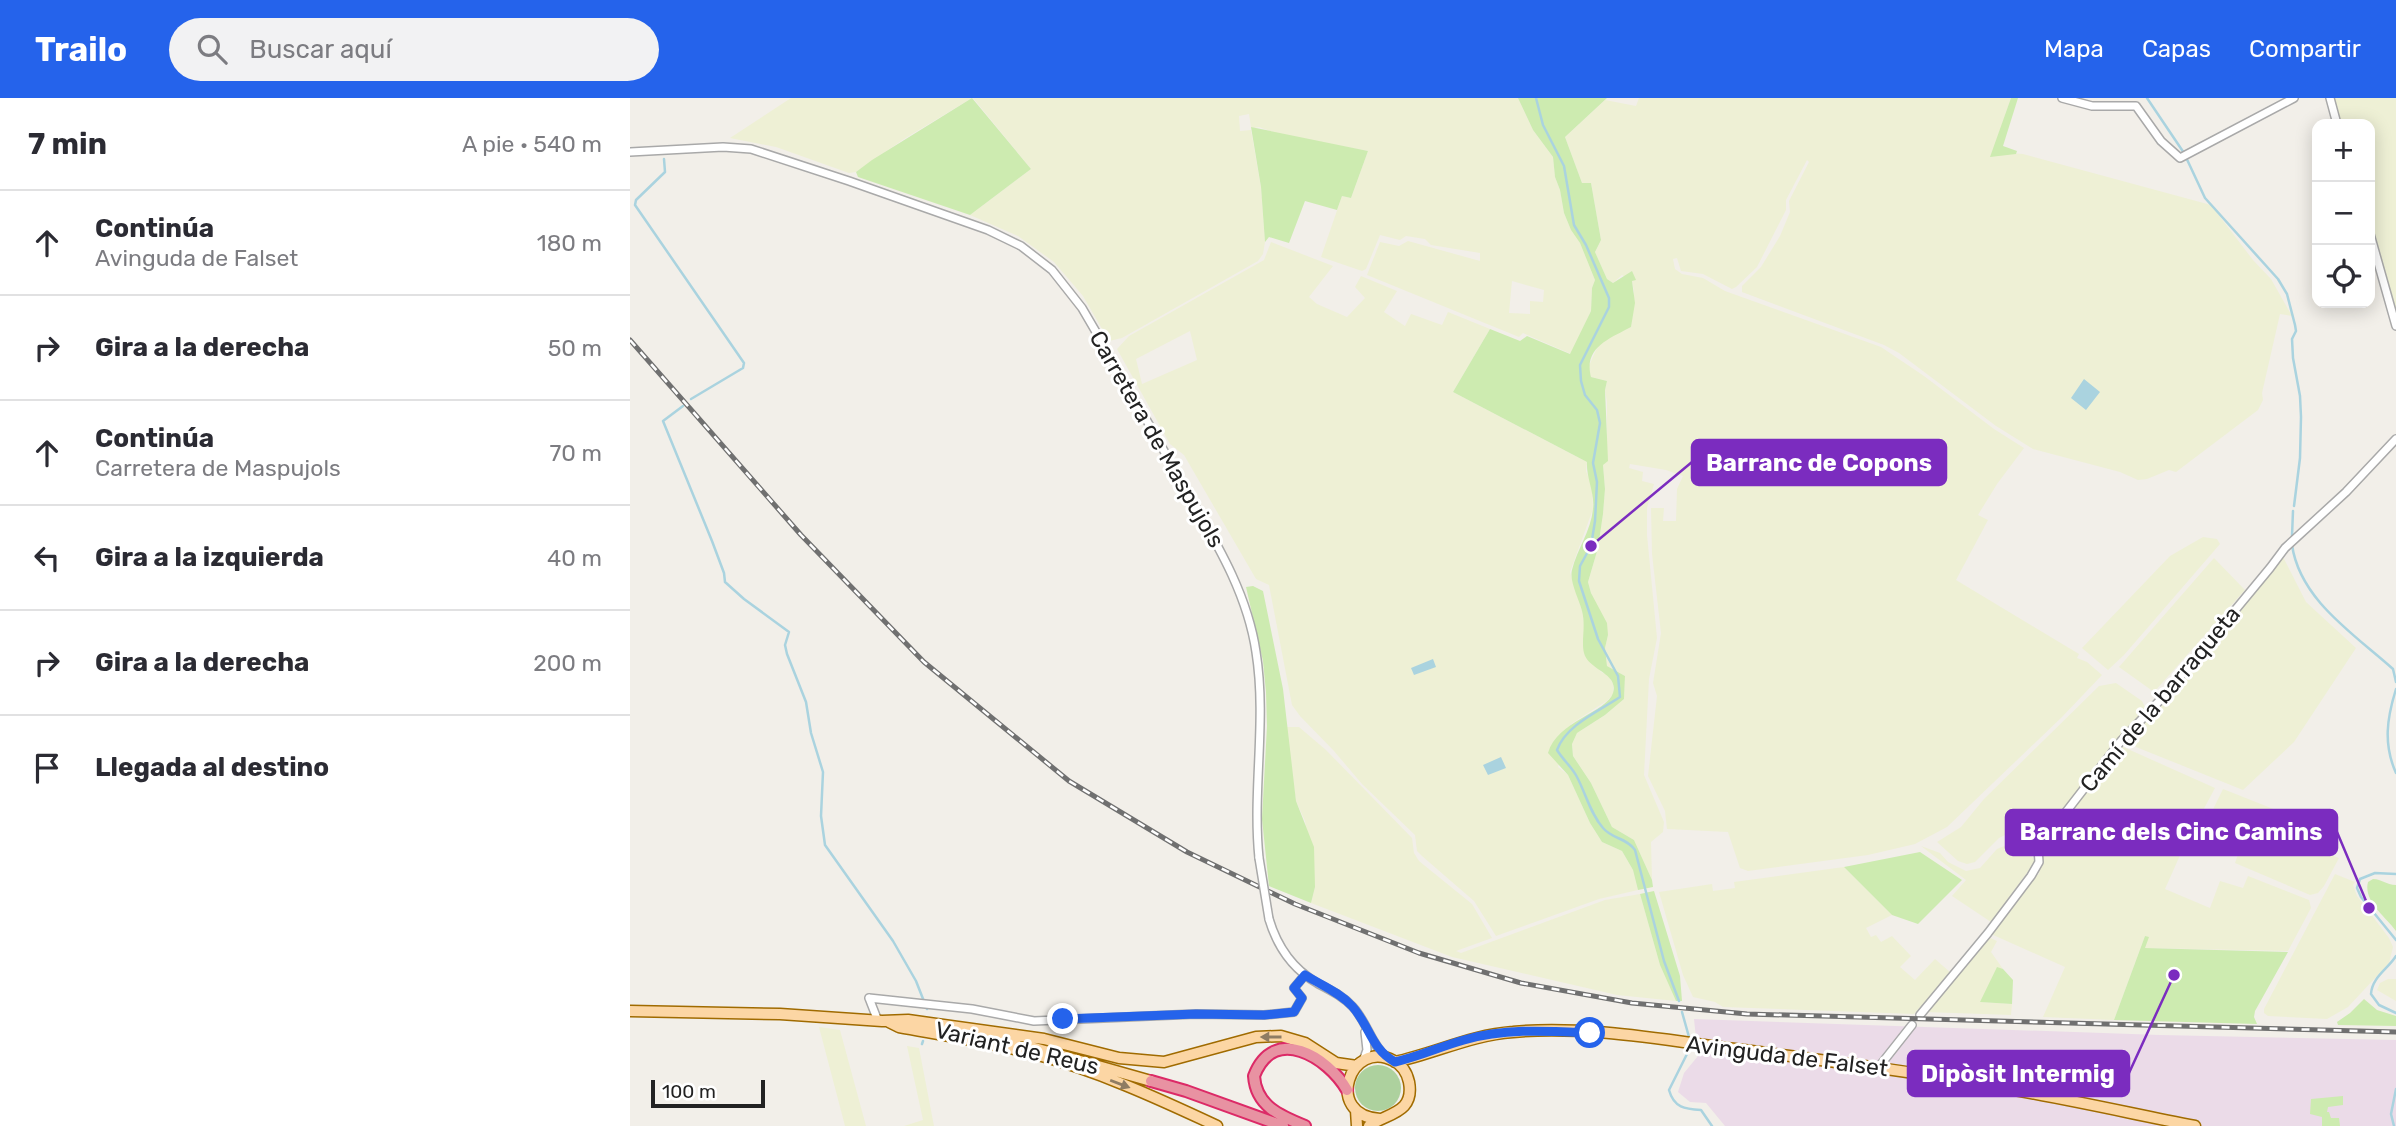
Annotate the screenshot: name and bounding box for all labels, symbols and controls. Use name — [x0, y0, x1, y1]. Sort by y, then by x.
search box — [169, 18, 659, 81]
text: Trailo — [35, 30, 127, 69]
icon: search — [193, 30, 231, 68]
text: Buscar aquí — [249, 34, 392, 65]
text: Mapa — [2044, 35, 2104, 63]
text: Capas — [2142, 35, 2211, 63]
text: Compartir — [2249, 35, 2361, 63]
map controls — [2312, 119, 2375, 308]
button: + — [2312, 119, 2375, 182]
text: 7 min — [28, 126, 107, 162]
text: A pie · 540 m — [462, 130, 602, 158]
button: − — [2312, 182, 2375, 245]
text: Continúa — [95, 213, 214, 244]
icon: ahead — [28, 224, 66, 262]
text: 180 m — [537, 229, 602, 257]
text: Avinguda de Falset — [95, 244, 298, 272]
button: locate — [2312, 245, 2375, 308]
street label: Carretera de Maspujols — [1083, 326, 1231, 552]
icon: right — [28, 329, 66, 367]
text: Gira a la derecha — [95, 332, 309, 363]
text: 50 m — [548, 334, 602, 362]
text: Continúa — [95, 423, 214, 454]
icon: ahead — [28, 434, 66, 472]
text: 70 m — [550, 439, 602, 467]
callout: Barranc de Copons — [1692, 440, 1946, 485]
text: Barranc de Copons — [1706, 449, 1932, 477]
text: Carretera de Maspujols — [95, 454, 341, 482]
icon: left — [28, 539, 66, 577]
text: Gira a la izquierda — [95, 542, 324, 573]
text: 40 m — [547, 544, 602, 572]
street label: Camí de la barraqueta — [2074, 600, 2246, 798]
icon: right — [28, 644, 66, 682]
text: Gira a la derecha — [95, 647, 309, 678]
text: 200 m — [533, 649, 602, 677]
icon: arrive — [28, 749, 66, 787]
text: Llegada al destino — [95, 752, 329, 783]
callout: Barranc dels Cinc Camins — [2006, 810, 2337, 855]
text: Barranc dels Cinc Camins — [2019, 818, 2323, 846]
route end — [1047, 1003, 1078, 1034]
street label: Variant de Reus — [932, 1016, 1102, 1080]
route start — [1574, 1017, 1605, 1048]
street label: Avinguda de Falset — [1684, 1030, 1890, 1082]
one-way arrow — [1260, 1031, 1282, 1043]
callout: Dipòsit Intermig — [1908, 1051, 2129, 1096]
text: Dipòsit Intermig — [1921, 1060, 2115, 1088]
scale bar — [651, 1077, 765, 1109]
one-way arrow — [1109, 1079, 1130, 1090]
text: 100 m — [662, 1080, 716, 1103]

